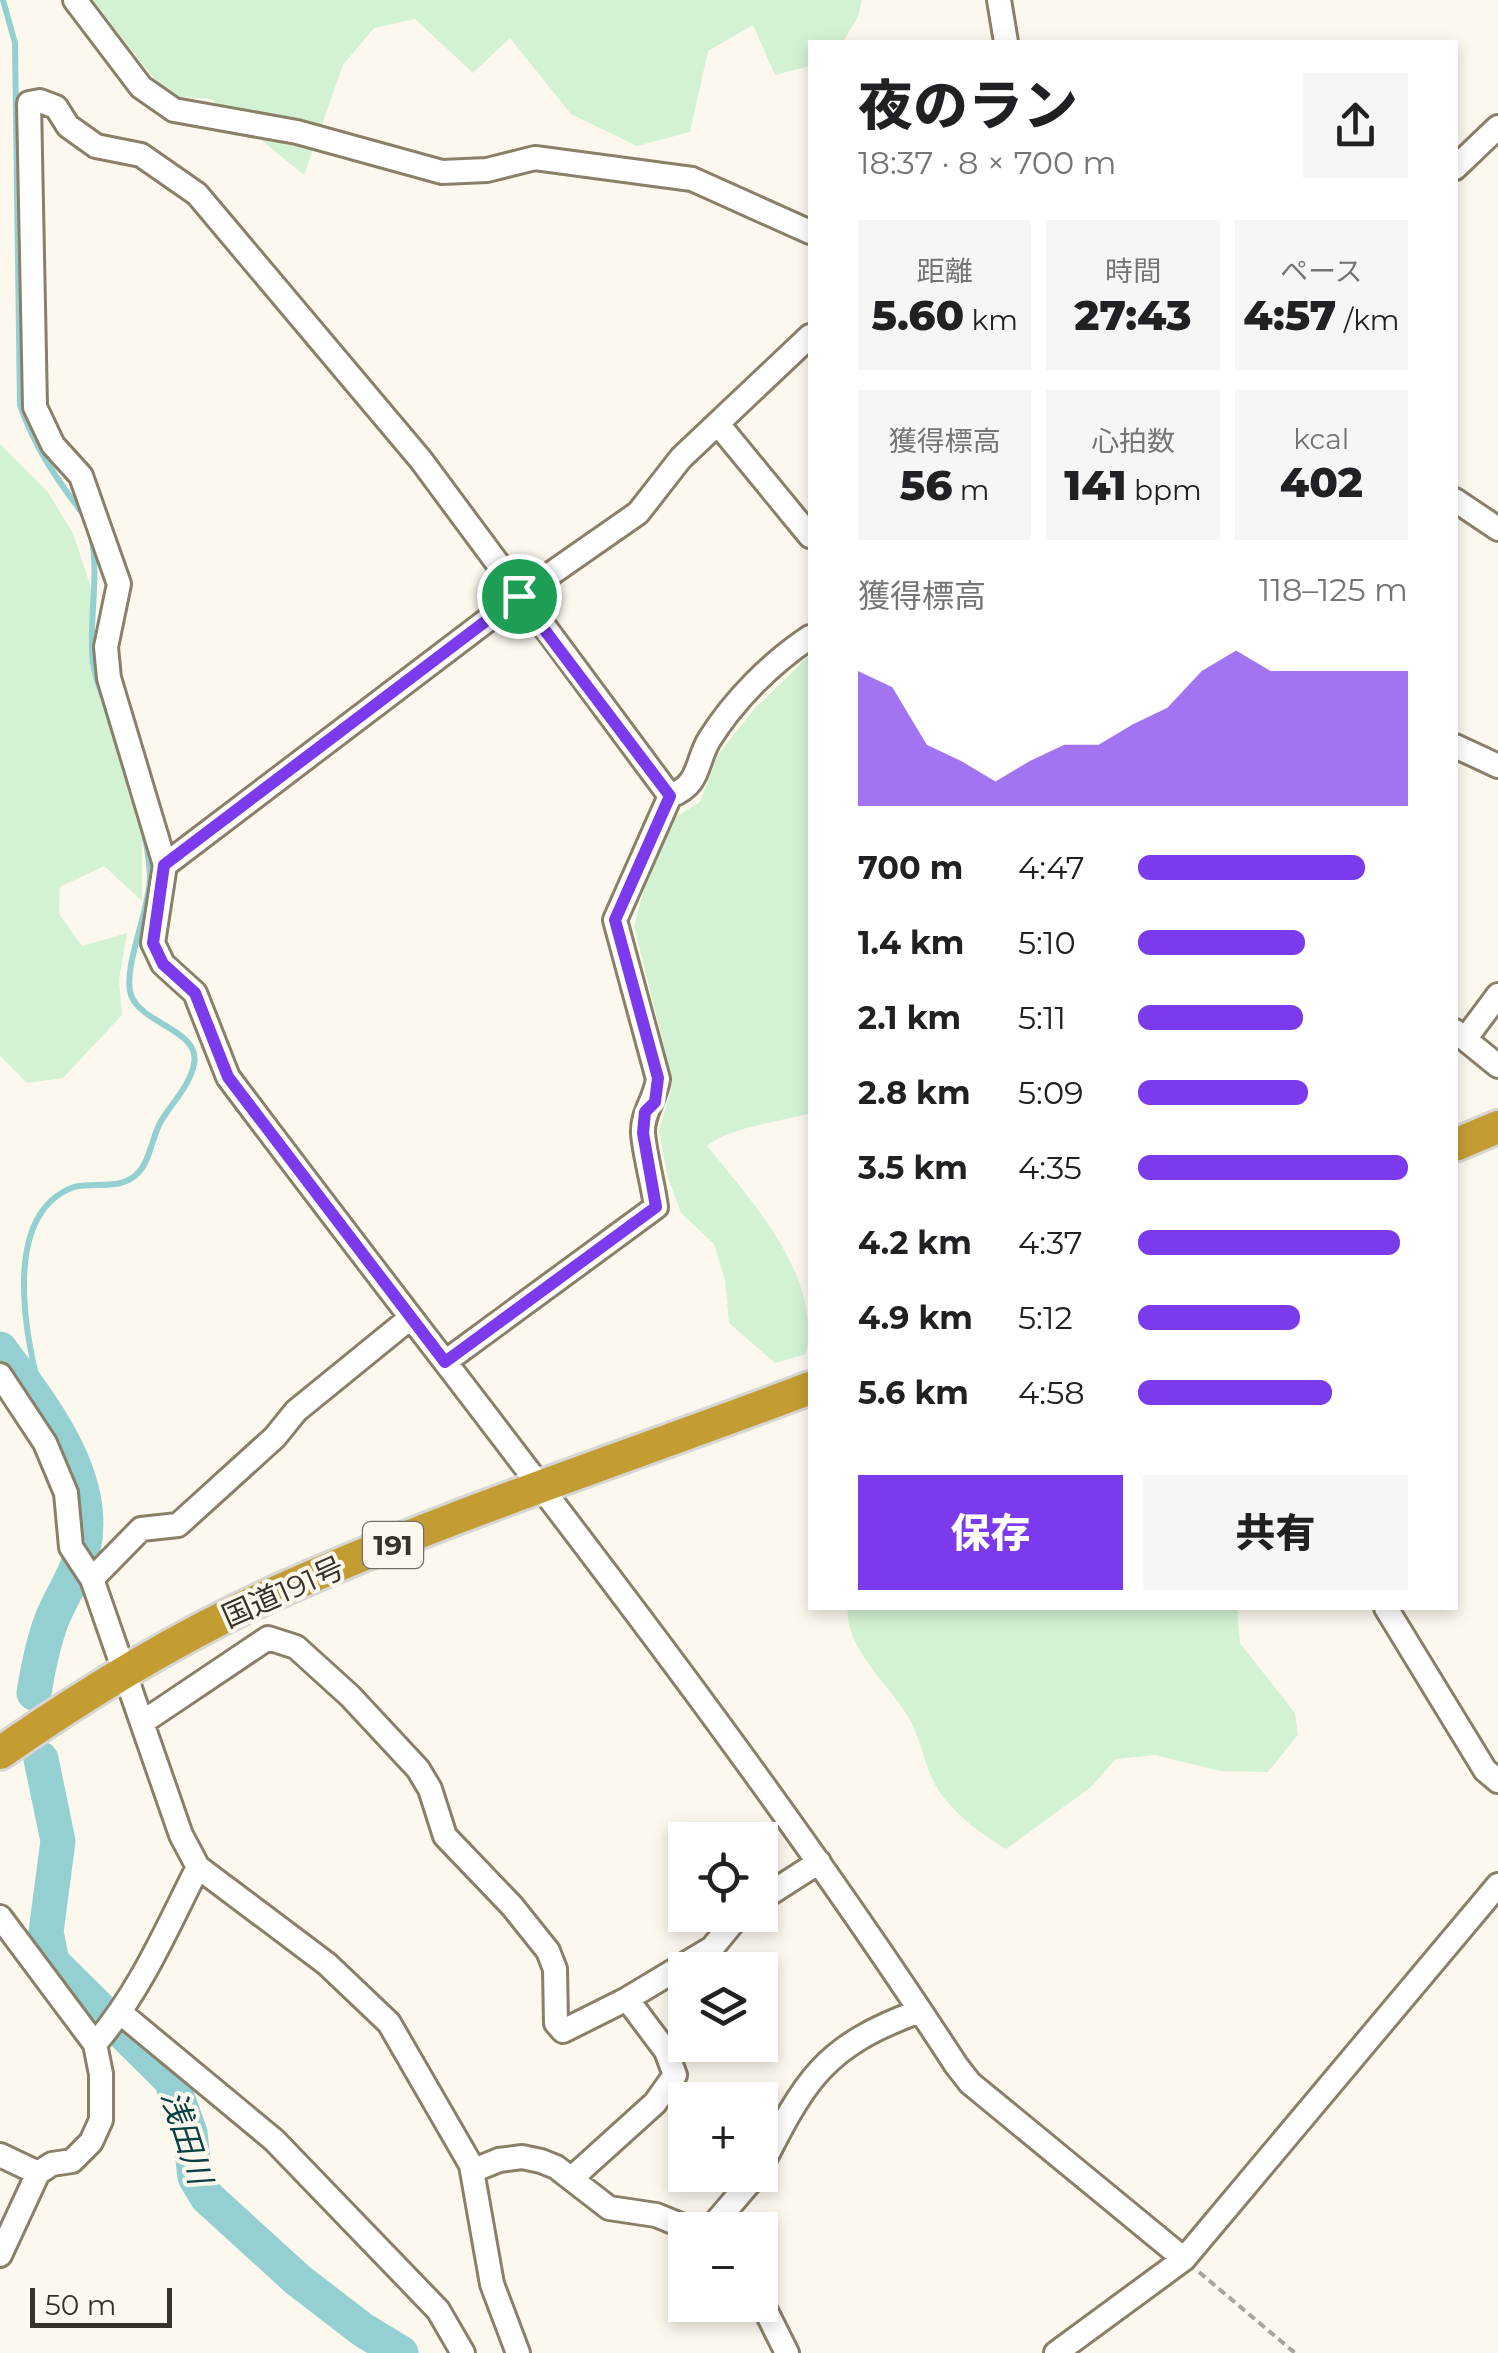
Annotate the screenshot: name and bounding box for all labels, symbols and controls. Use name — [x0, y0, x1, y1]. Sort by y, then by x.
text: 夜のラン — [858, 72, 1078, 139]
button: share — [1303, 73, 1408, 178]
text: 18:37 · 8 × 700 m — [858, 143, 1117, 182]
text: 距離 — [917, 254, 973, 288]
text: 時間 — [1105, 254, 1161, 288]
text: ペース — [1280, 254, 1363, 288]
text: 5.60 — [871, 289, 964, 341]
text: 27:43 — [1074, 289, 1192, 341]
text: 4:57 — [1243, 289, 1336, 341]
text: km — [964, 303, 1018, 337]
text: /km — [1336, 303, 1400, 337]
text: kcal — [1293, 422, 1349, 456]
text: 獲得標高 — [889, 424, 1001, 458]
text: 心拍数 — [1091, 424, 1175, 458]
text: 402 — [1280, 456, 1363, 508]
text: 56 — [900, 459, 953, 511]
text: 141 — [1064, 459, 1127, 511]
text: m — [953, 473, 990, 507]
text: bpm — [1127, 473, 1202, 507]
pin — [477, 554, 562, 639]
icon: arrive — [492, 569, 547, 624]
text: 118–125 m — [1259, 570, 1408, 609]
text: 獲得標高 — [858, 576, 986, 615]
text: 700 m — [858, 848, 963, 887]
text: 4:47 — [1018, 848, 1085, 887]
text: 1.4 km — [858, 923, 964, 962]
text: 5:10 — [1018, 923, 1076, 962]
text: 2.1 km — [858, 998, 961, 1037]
text: 5:11 — [1018, 998, 1066, 1037]
text: 2.8 km — [858, 1073, 971, 1112]
text: 5:09 — [1018, 1073, 1084, 1112]
text: 3.5 km — [858, 1148, 968, 1187]
text: 4:35 — [1018, 1148, 1082, 1187]
text: 4.2 km — [858, 1223, 972, 1262]
text: 4:37 — [1018, 1223, 1083, 1262]
text: 4.9 km — [858, 1298, 973, 1337]
text: 5:12 — [1018, 1298, 1073, 1337]
text: 5.6 km — [858, 1373, 969, 1412]
text: 4:58 — [1018, 1373, 1085, 1412]
button: 保存 — [858, 1475, 1123, 1590]
button: 共有 — [1143, 1475, 1408, 1590]
road number: 191 — [363, 1522, 423, 1568]
street label: 国道191号 — [216, 1549, 350, 1635]
map controls — [668, 1822, 778, 2322]
button: locate — [668, 1822, 778, 1932]
button: layers — [668, 1952, 778, 2062]
button: + — [668, 2082, 778, 2192]
water label: 浅田川 — [154, 2085, 221, 2192]
button: − — [668, 2212, 778, 2322]
scale bar — [30, 2283, 172, 2328]
text: 50 m — [45, 2288, 116, 2322]

